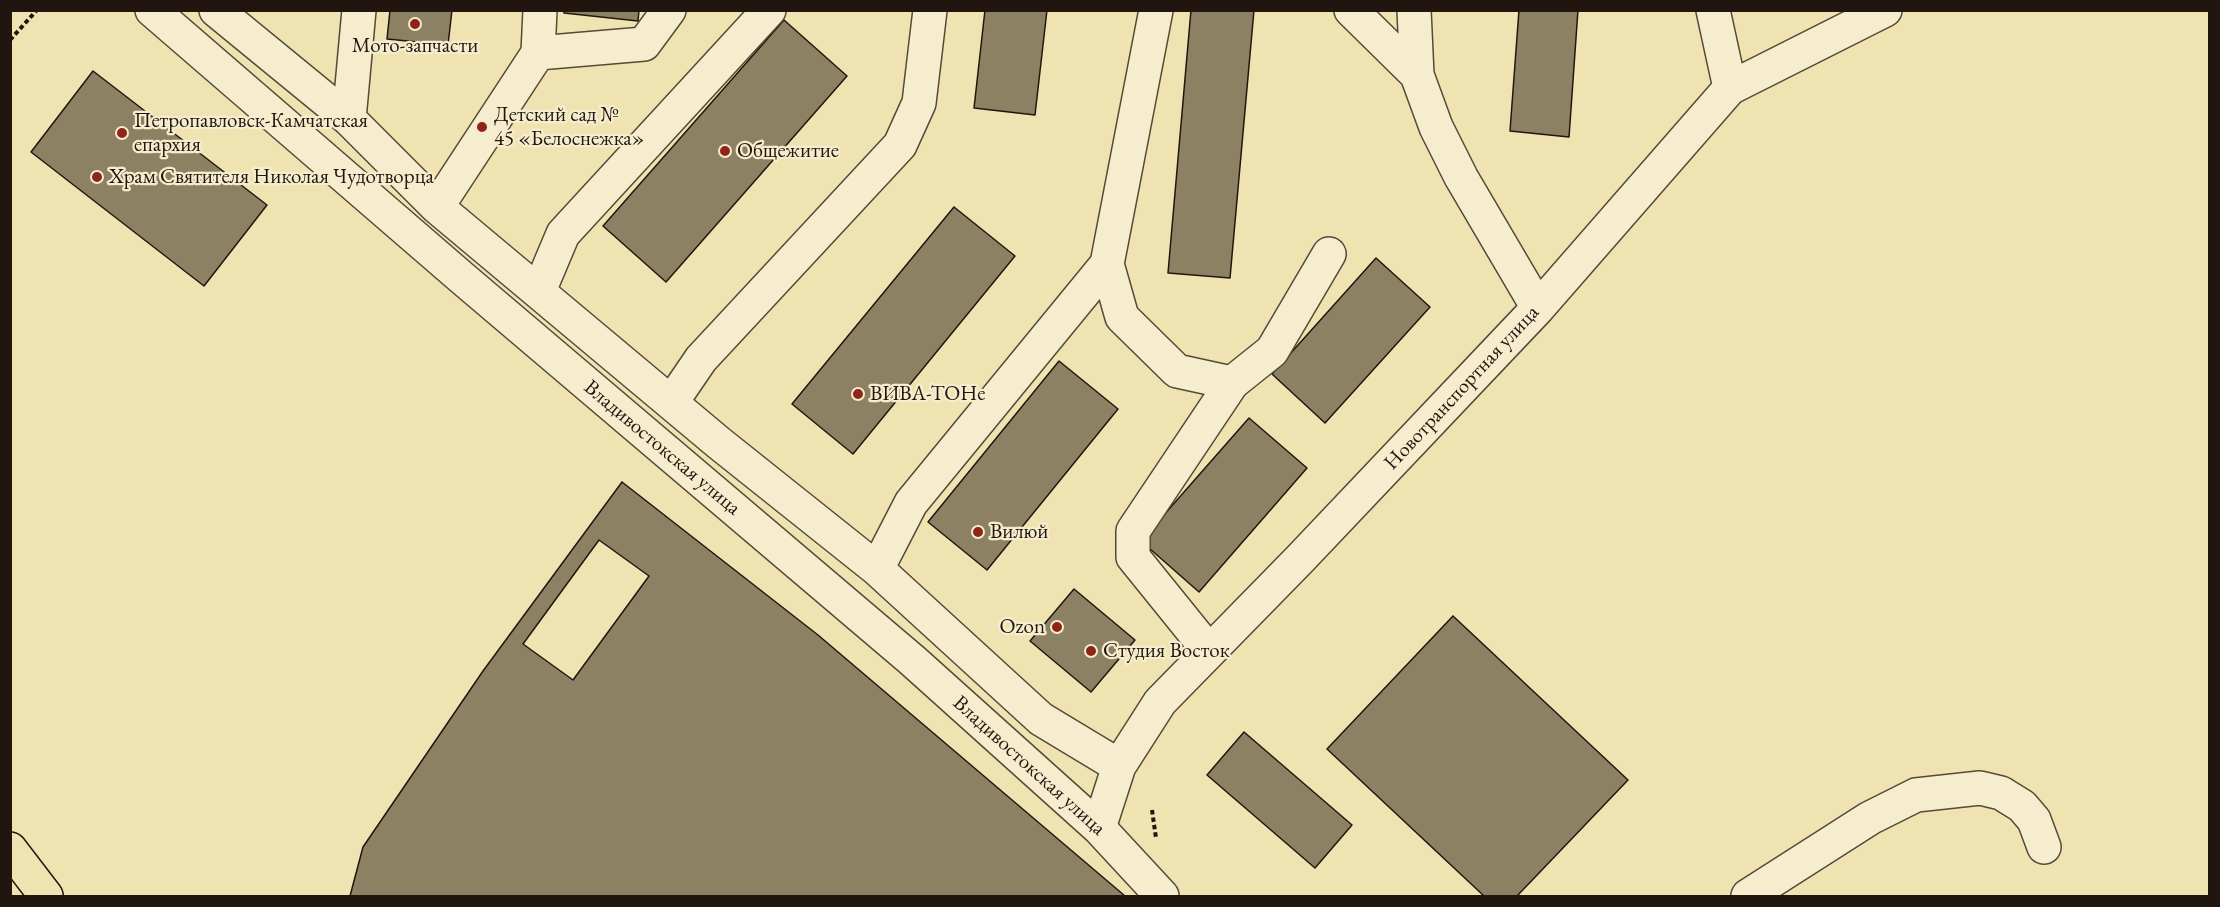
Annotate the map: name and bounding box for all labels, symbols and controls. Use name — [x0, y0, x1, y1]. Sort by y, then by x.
marker: Мото-запчасти — [408, 17, 422, 31]
place label: Мото-запчасти — [352, 33, 478, 59]
place label: Детский сад № 45 «Белоснежка» — [494, 102, 644, 152]
place label: Петропавловск-Камчатская епархия — [134, 108, 368, 158]
marker: Детский сад № 45 «Белоснежка» — [475, 120, 489, 134]
marker: Петропавловск-Камчатская епархия — [115, 126, 129, 140]
place label: Общежитие — [737, 138, 839, 164]
marker: Общежитие — [718, 144, 732, 158]
place label: Храм Святителя Николая Чудотворца — [109, 164, 434, 190]
marker: Храм Святителя Николая Чудотворца — [90, 170, 104, 184]
street label: Новотранспортная улица — [1379, 301, 1545, 475]
street label: Владивостокская улица — [578, 375, 746, 521]
place label: ВИВА-ТОНе — [870, 381, 985, 407]
marker: ВИВА-ТОНе — [851, 387, 865, 401]
place label: Вилюй — [990, 519, 1048, 545]
marker: Вилюй — [971, 525, 985, 539]
place label: Ozon — [1000, 614, 1045, 640]
marker: Ozon — [1050, 620, 1064, 634]
place label: Студия Восток — [1103, 638, 1230, 664]
marker: Студия Восток — [1084, 644, 1098, 658]
street label: Владивостокская улица — [947, 691, 1111, 841]

